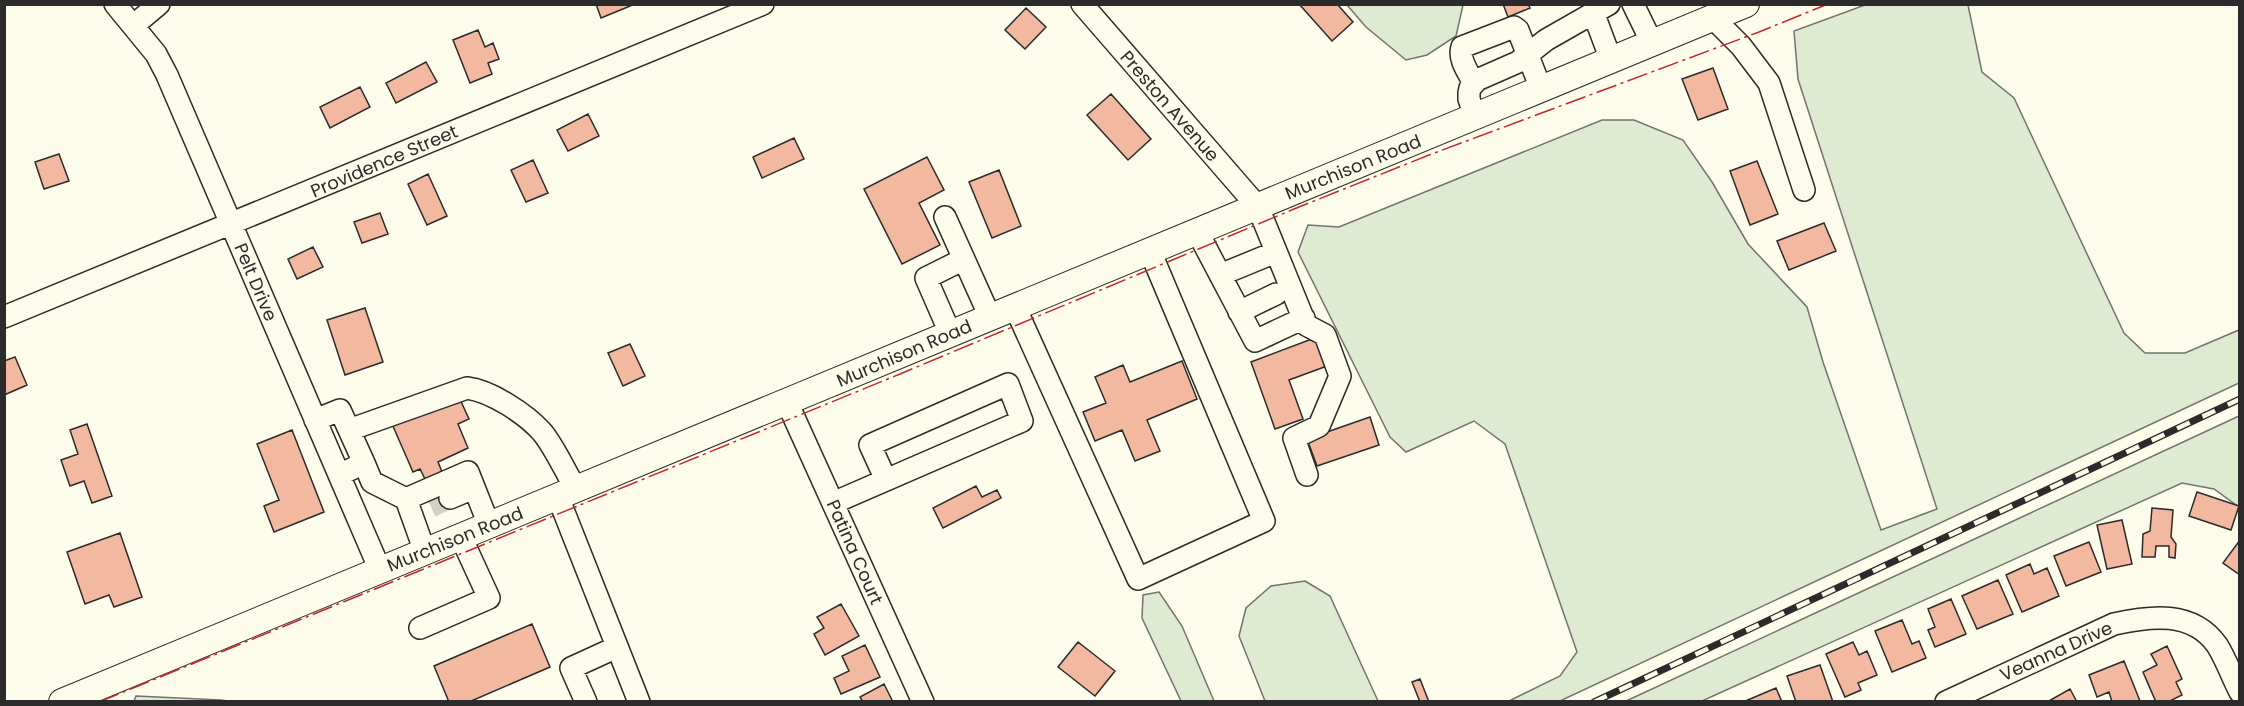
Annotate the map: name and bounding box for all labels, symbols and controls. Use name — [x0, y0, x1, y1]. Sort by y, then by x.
street label: Preston Avenue — [1115, 45, 1225, 167]
street label: Providence Street — [307, 119, 461, 203]
street label: Murchison Road — [1281, 128, 1425, 206]
street label: Pelt Drive — [228, 239, 284, 325]
street label: Murchison Road — [833, 313, 975, 393]
street label: Patina Court — [821, 496, 889, 608]
street label: Murchison Road — [383, 500, 527, 578]
street label: Veanna Drive — [1996, 615, 2116, 687]

